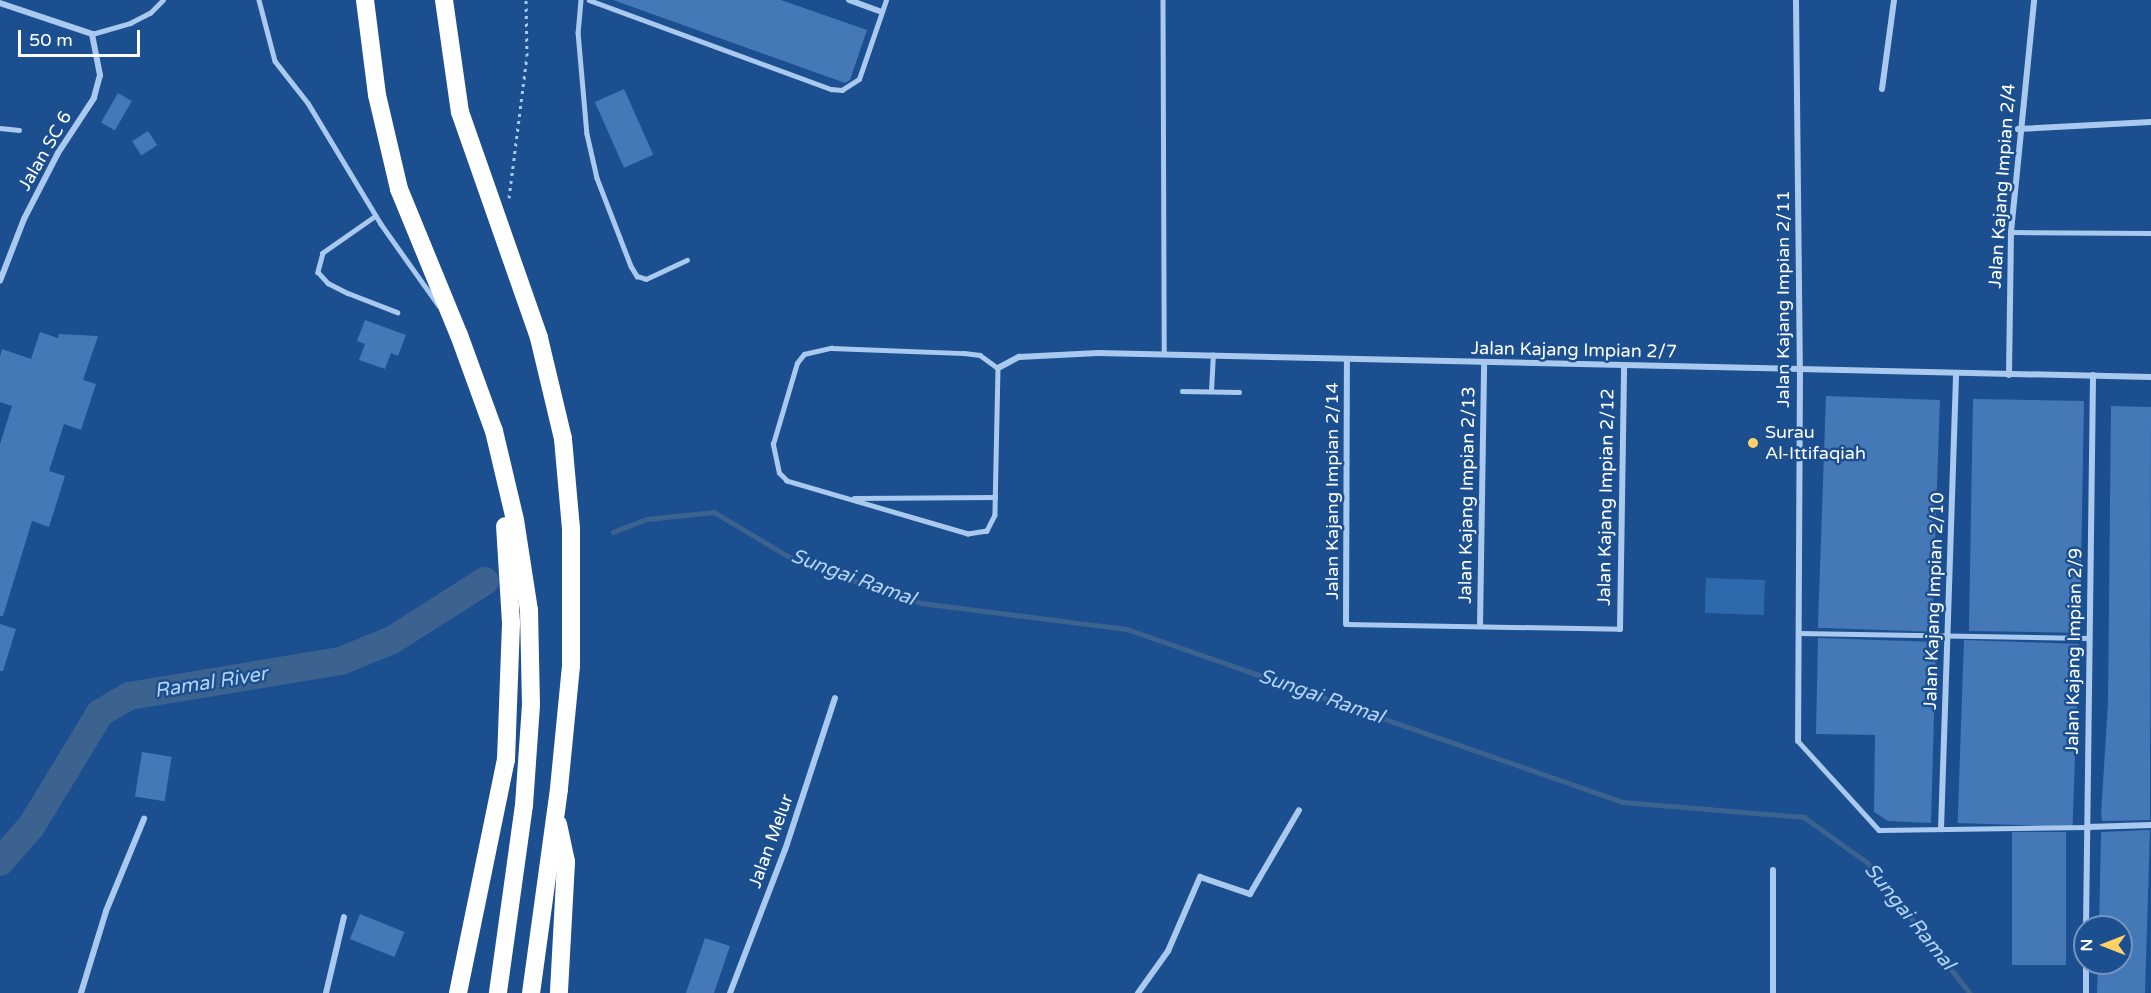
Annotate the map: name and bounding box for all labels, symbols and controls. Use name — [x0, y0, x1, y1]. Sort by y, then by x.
scale bar — [21, 18, 142, 56]
text: 50 m — [29, 29, 73, 51]
street label: Jalan Kajang Impian 2/4 — [1984, 83, 2020, 289]
street label: Jalan SC 6 — [14, 107, 76, 195]
street label: Jalan Kajang Impian 2/11 — [1772, 190, 1794, 408]
street label: Jalan Kajang Impian 2/7 — [1471, 337, 1677, 363]
street label: Jalan Kajang Impian 2/14 — [1321, 382, 1343, 600]
street label: Jalan Kajang Impian 2/13 — [1454, 386, 1480, 604]
street label: Jalan Kajang Impian 2/12 — [1593, 388, 1619, 606]
place label: Surau Al-Ittifaqiah — [1765, 422, 1866, 464]
marker: Surau Al-Ittifaqiah — [1746, 436, 1760, 450]
street label: Jalan Kajang Impian 2/10 — [1919, 492, 1949, 710]
water label: Sungai Ramal — [788, 544, 918, 612]
street label: Jalan Kajang Impian 2/9 — [2061, 548, 2087, 754]
water label: Ramal River — [153, 662, 269, 704]
water label: Sungai Ramal — [1255, 664, 1387, 730]
street label: Jalan Melur — [744, 791, 798, 891]
water label: Sungai Ramal — [1859, 859, 1959, 975]
north arrow — [2073, 915, 2133, 975]
text: N — [2077, 939, 2097, 951]

